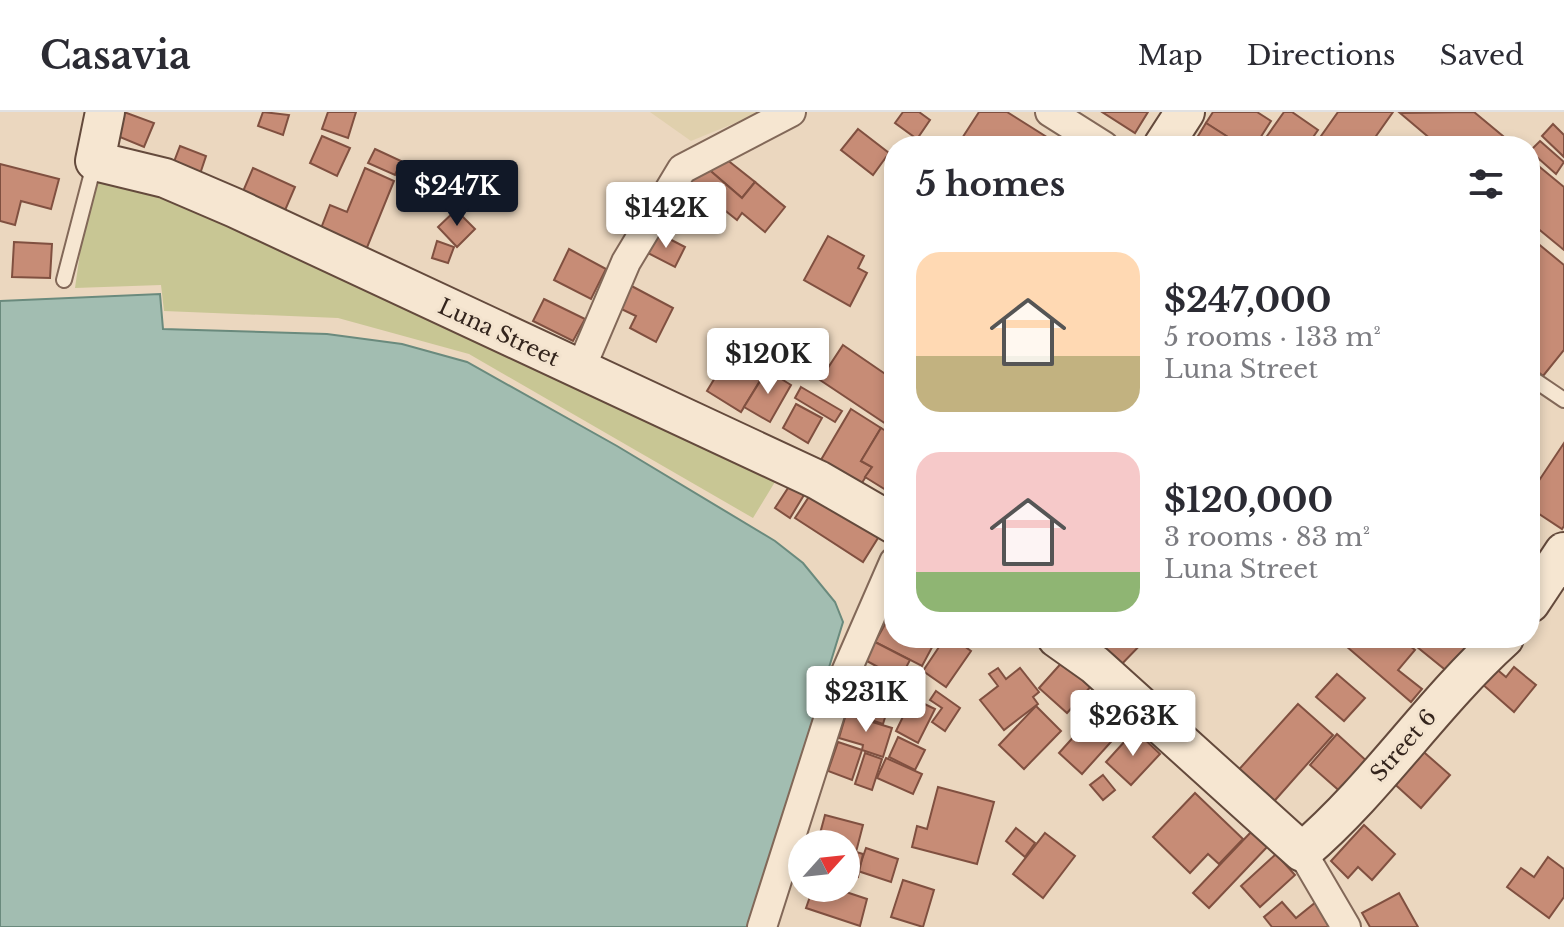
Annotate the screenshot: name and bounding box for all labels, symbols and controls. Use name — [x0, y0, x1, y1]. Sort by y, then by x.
text: Casavia — [40, 32, 191, 79]
text: Map — [1138, 38, 1203, 73]
text: Directions — [1247, 38, 1396, 73]
text: Saved — [1440, 38, 1524, 73]
pin: $247K — [401, 160, 513, 228]
icon: filters — [1464, 162, 1508, 206]
text: 5 homes — [916, 163, 1065, 205]
text: $247K — [414, 170, 500, 202]
pin: $142K — [610, 182, 722, 250]
text: $142K — [624, 192, 708, 224]
text: $247,000 — [1164, 279, 1331, 321]
icon: home — [980, 284, 1076, 380]
street label: Luna Street — [434, 293, 564, 373]
text: 5 rooms · 133 m² — [1164, 321, 1381, 353]
pin: $120K — [712, 328, 824, 396]
text: $120K — [725, 338, 811, 370]
text: Luna Street — [1164, 353, 1318, 385]
text: $120,000 — [1164, 479, 1333, 521]
icon: home — [980, 484, 1076, 580]
text: 3 rooms · 83 m² — [1164, 521, 1370, 553]
text: Luna Street — [1164, 553, 1318, 585]
pin: $231K — [810, 666, 922, 734]
text: $231K — [825, 676, 907, 708]
pin: $263K — [1077, 690, 1189, 758]
text: $263K — [1088, 700, 1178, 732]
street label: Street 6 — [1365, 704, 1442, 787]
north arrow — [788, 830, 860, 902]
map controls — [788, 830, 860, 902]

